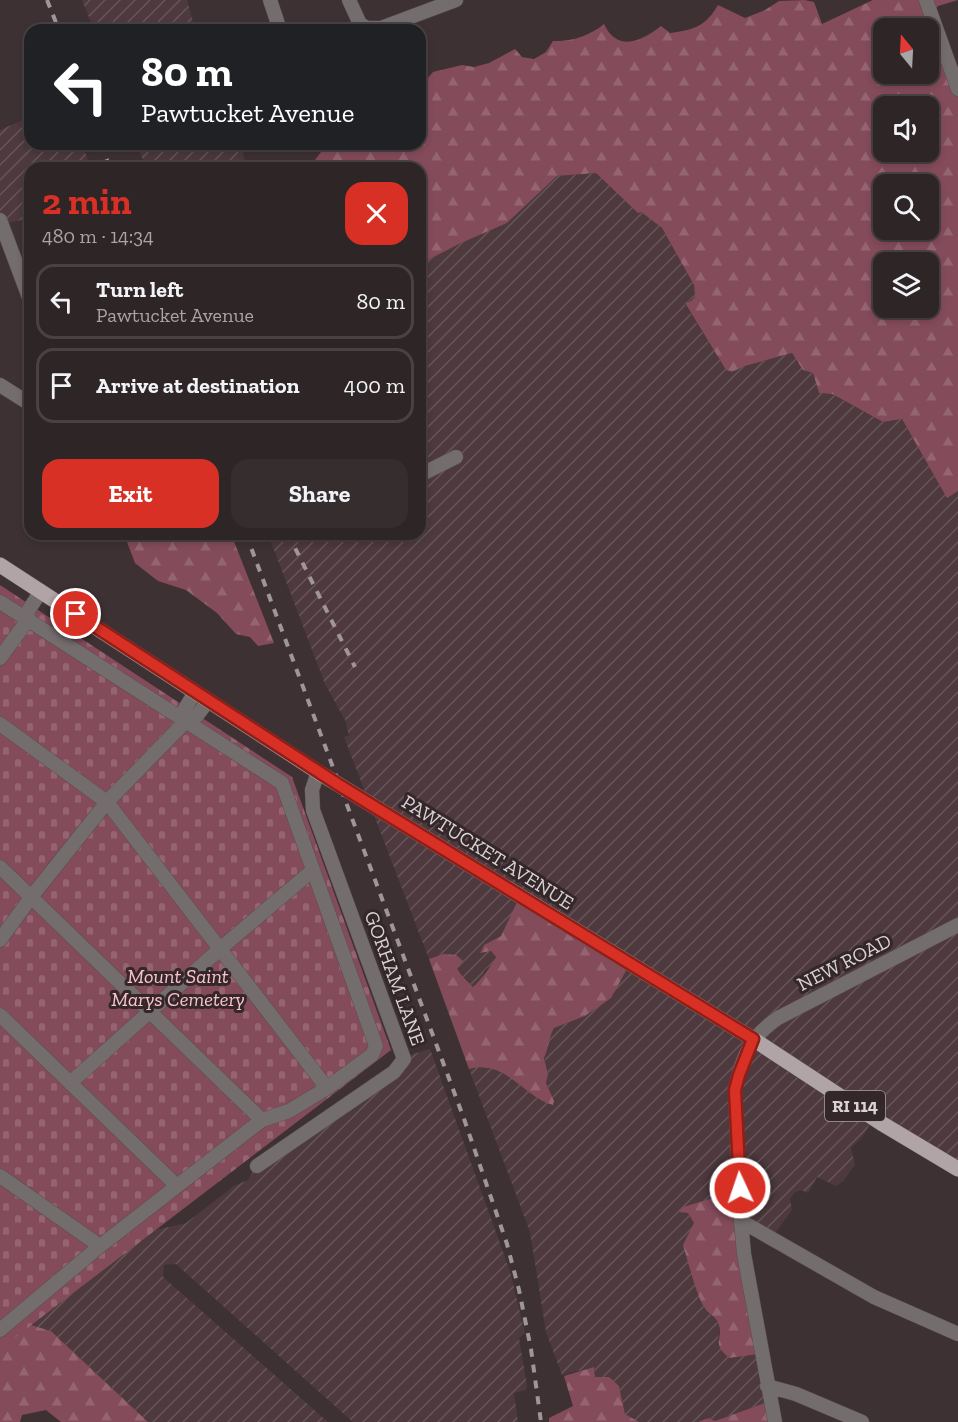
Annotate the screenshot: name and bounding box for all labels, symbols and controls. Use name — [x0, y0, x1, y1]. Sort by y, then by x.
north arrow — [873, 18, 939, 84]
map controls — [873, 18, 939, 318]
text: 80 m — [141, 46, 232, 97]
icon: left — [42, 48, 120, 126]
button: sound — [873, 96, 939, 162]
text: Pawtucket Avenue — [141, 97, 354, 129]
button: search — [873, 174, 939, 240]
text: 2 min — [42, 180, 132, 223]
button: close — [345, 182, 408, 245]
text: 480 m · 14:34 — [42, 224, 154, 248]
button: layers — [873, 252, 939, 318]
text: Turn left — [96, 276, 183, 303]
icon: left — [45, 285, 78, 318]
text: 80 m — [357, 288, 405, 315]
text: Pawtucket Avenue — [96, 303, 254, 327]
icon: arrive — [45, 369, 78, 402]
text: Arrive at destination — [96, 372, 299, 399]
text: 400 m — [344, 372, 405, 399]
button: Exit — [42, 459, 219, 528]
button: Share — [231, 459, 408, 528]
pin — [50, 588, 101, 639]
icon: arrive — [59, 597, 92, 630]
street label: PAWTUCKET AVENUE — [398, 789, 578, 915]
street label: GORHAM LANE — [360, 908, 430, 1048]
street label: NEW ROAD — [793, 928, 895, 996]
park label: Mount Saint Marys Cemetery — [111, 964, 245, 1011]
road number: RI 114 — [825, 1091, 885, 1121]
position arrow — [708, 1156, 772, 1220]

